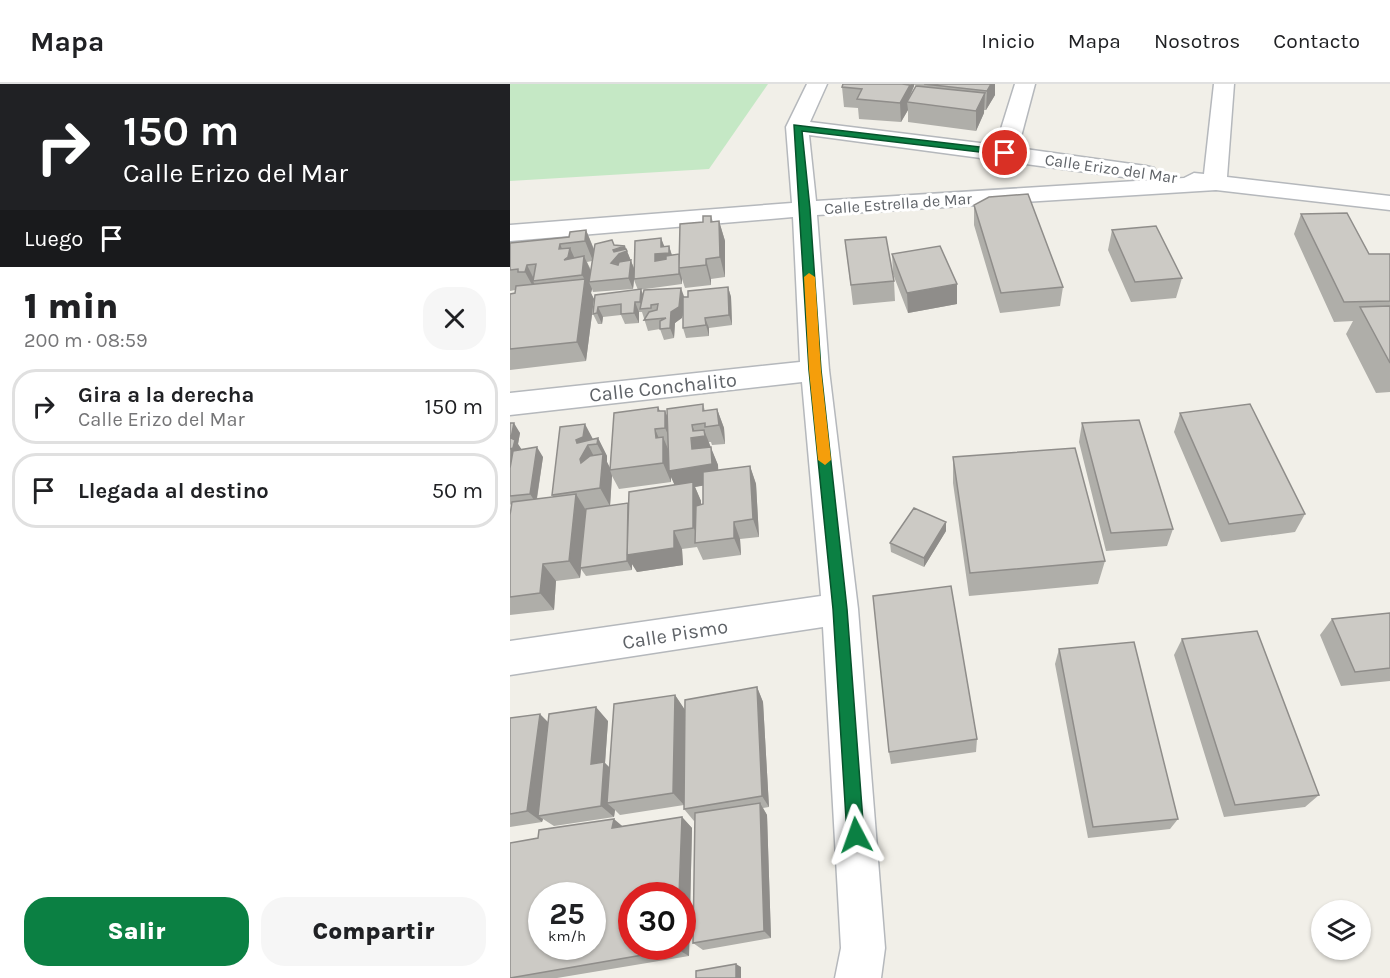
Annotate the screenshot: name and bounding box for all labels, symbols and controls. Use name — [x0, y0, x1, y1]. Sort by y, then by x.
text: Mapa — [30, 25, 104, 58]
text: Inicio — [981, 29, 1035, 53]
text: Mapa — [1068, 29, 1121, 53]
text: Nosotros — [1154, 29, 1240, 53]
text: Contacto — [1273, 29, 1360, 53]
text: 150 m — [123, 106, 239, 156]
icon: right — [24, 108, 102, 186]
pin — [979, 127, 1030, 178]
icon: arrive — [988, 136, 1021, 169]
street label: Calle Erizo del Mar — [1044, 150, 1179, 187]
text: Calle Erizo del Mar — [123, 157, 348, 189]
street label: Calle Estrella de Mar — [823, 189, 973, 218]
icon: arrive — [95, 222, 128, 255]
text: Luego — [24, 226, 83, 252]
text: 1 min — [24, 285, 118, 327]
button: close — [423, 287, 486, 350]
text: 200 m · 08:59 — [24, 329, 148, 352]
street label: Calle Conchalito — [588, 368, 738, 407]
text: Gira a la derecha — [78, 382, 254, 408]
icon: right — [27, 390, 60, 423]
text: 150 m — [424, 394, 483, 420]
text: Calle Erizo del Mar — [78, 408, 245, 431]
icon: arrive — [27, 474, 60, 507]
text: Llegada al destino — [78, 478, 269, 504]
text: 50 m — [432, 478, 483, 504]
street label: Calle Pismo — [621, 615, 730, 654]
position arrow — [824, 803, 888, 867]
speed limit sign: 30 — [618, 882, 696, 960]
text: 25 — [549, 896, 585, 932]
button: Salir — [24, 897, 249, 966]
button: Compartir — [261, 897, 486, 966]
map controls — [1311, 900, 1371, 960]
button: layers — [1311, 900, 1371, 960]
text: km/h — [548, 927, 586, 945]

